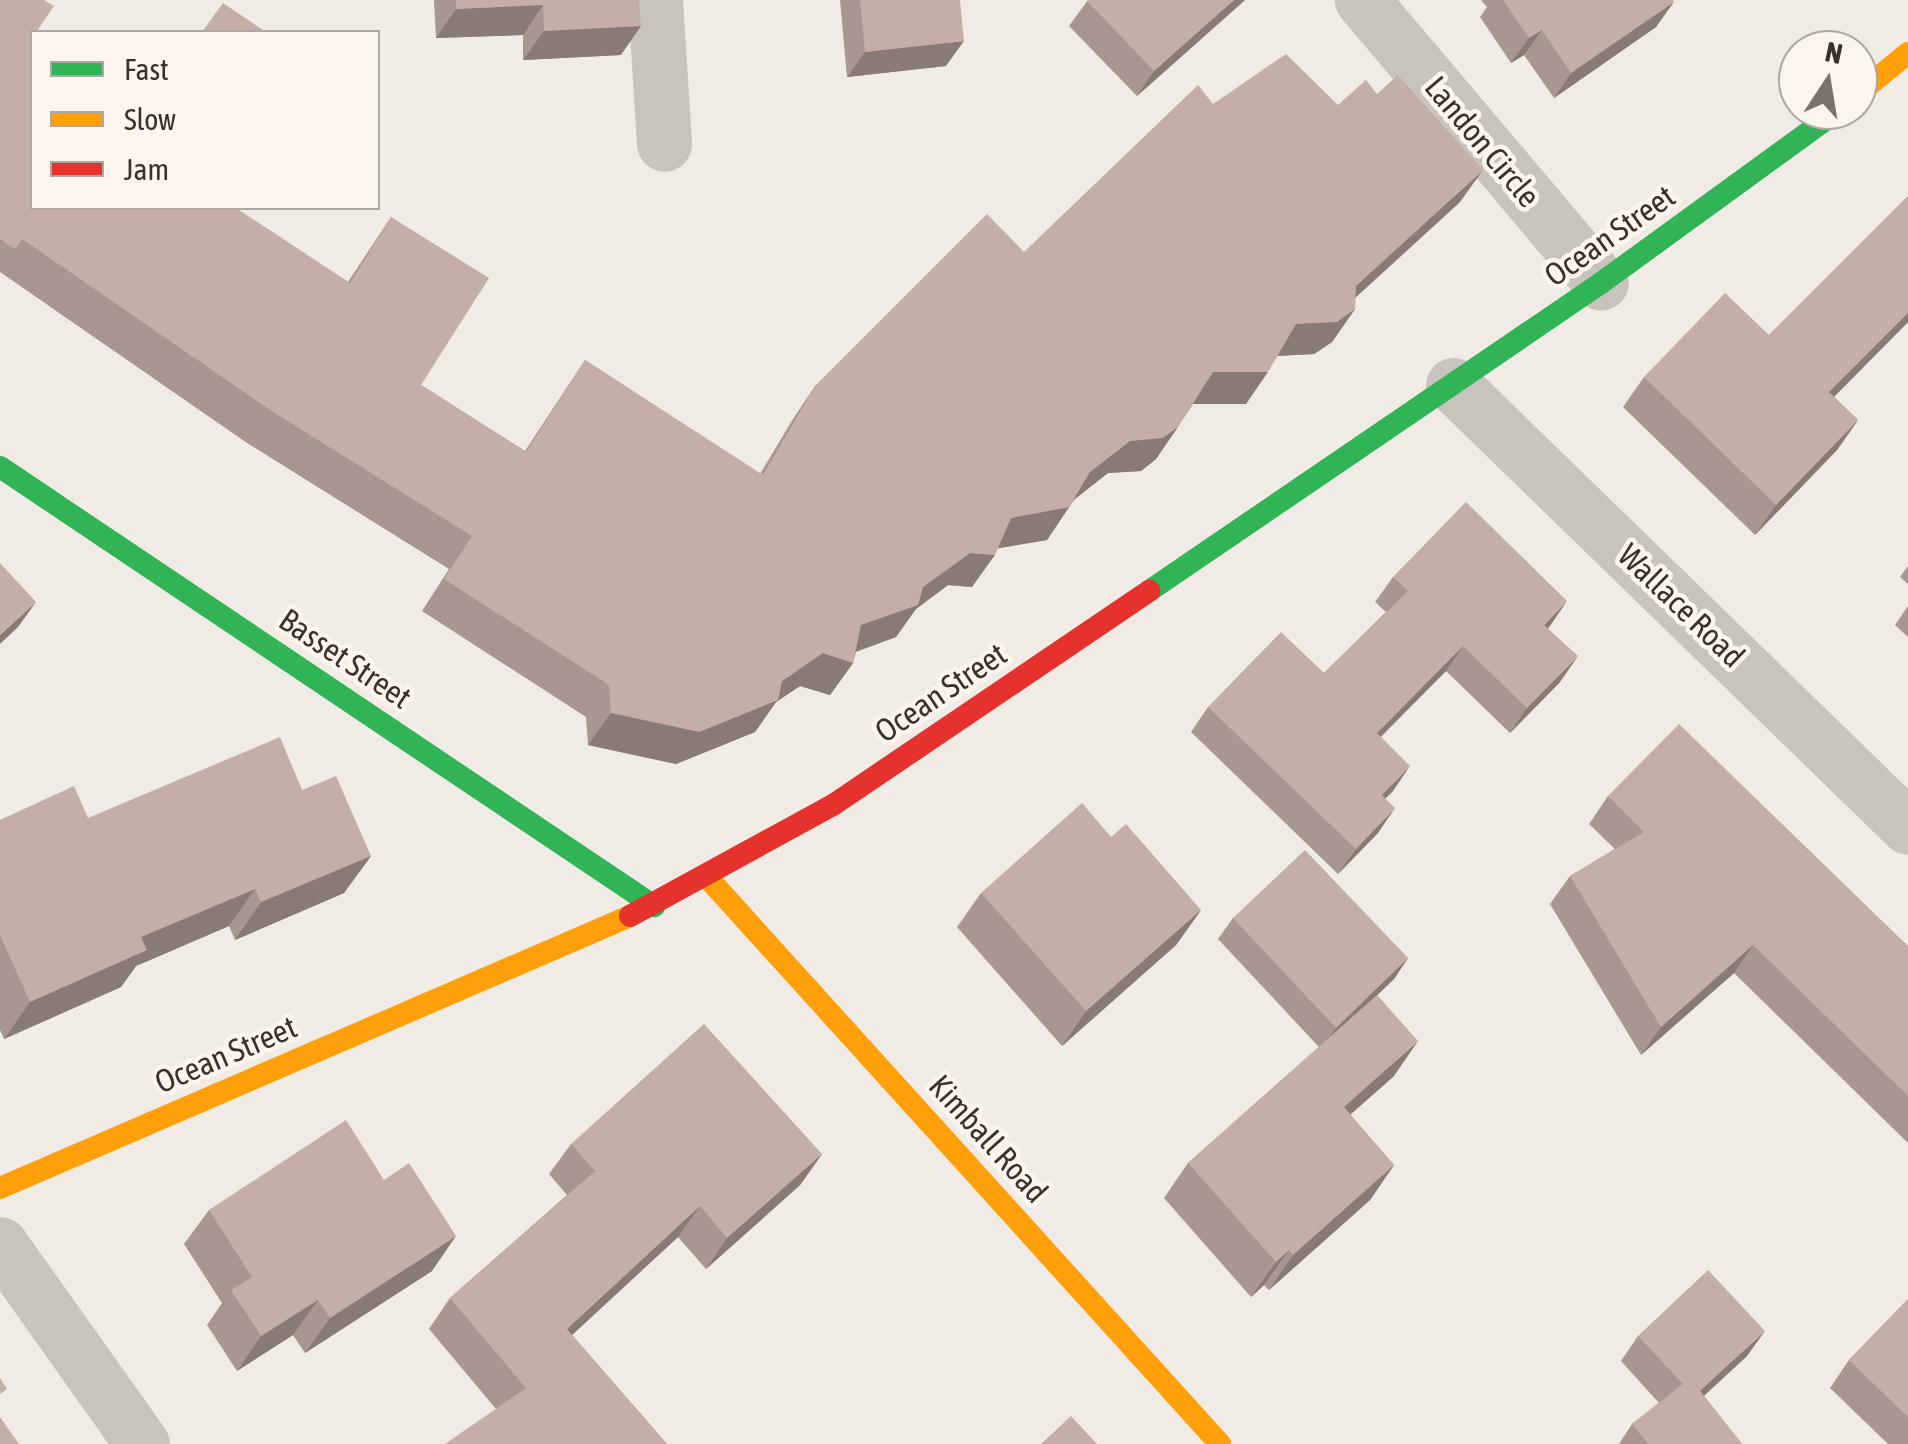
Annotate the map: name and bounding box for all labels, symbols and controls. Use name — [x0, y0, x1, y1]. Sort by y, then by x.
legend — [30, 30, 380, 210]
north arrow — [1778, 30, 1878, 130]
text: N — [1822, 35, 1845, 70]
text: Fast — [124, 52, 169, 86]
street label: Landon Circle — [1416, 69, 1548, 215]
text: Slow — [124, 102, 176, 136]
text: Jam — [124, 152, 169, 186]
street label: Ocean Street — [1538, 177, 1682, 295]
street label: Wallace Road — [1610, 536, 1752, 676]
street label: Basset Street — [272, 601, 418, 717]
street label: Ocean Street — [868, 635, 1014, 751]
street label: Ocean Street — [149, 1008, 303, 1102]
street label: Kimball Road — [921, 1067, 1055, 1211]

